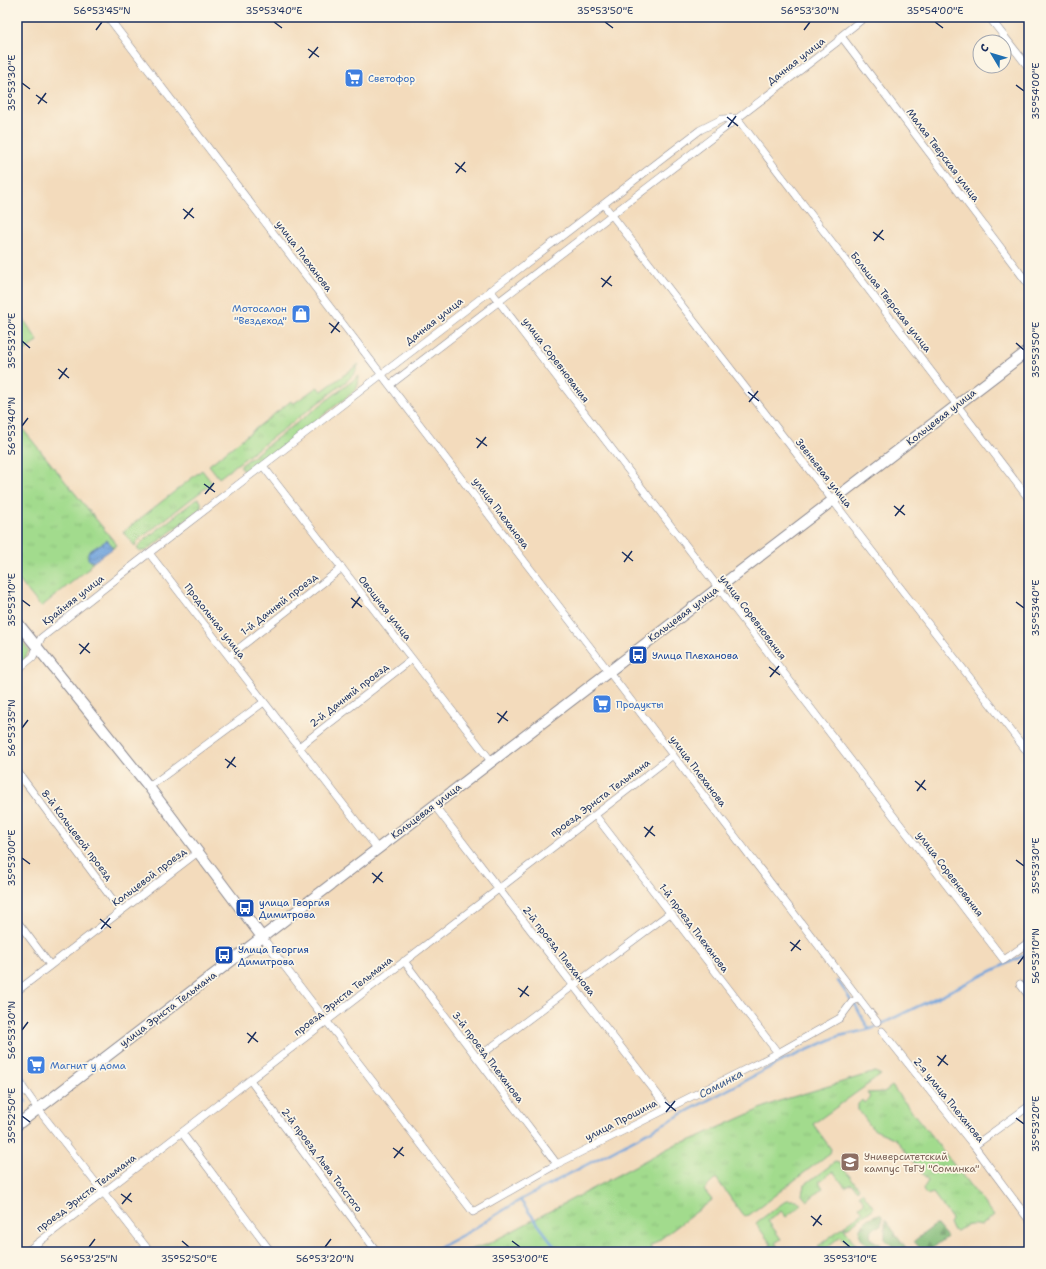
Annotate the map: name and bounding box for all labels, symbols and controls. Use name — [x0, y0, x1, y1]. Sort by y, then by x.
text: 56°53'45"N — [73, 4, 131, 17]
text: 35°53'40"E — [246, 4, 302, 17]
text: 35°53'50"E — [577, 4, 633, 17]
text: 56°53'30"N — [781, 4, 839, 17]
text: 35°54'00"E — [906, 4, 964, 17]
street label: Дачная улица — [764, 34, 828, 88]
north arrow — [972, 34, 1012, 74]
text: С — [977, 41, 993, 55]
text: 35°53'30"E — [5, 55, 18, 111]
text: 35°54'00"E — [1029, 62, 1042, 120]
supermarket icon: Светофор — [343, 67, 365, 89]
place label: Светофор — [368, 72, 415, 85]
street label: Малая Тверская улица — [904, 106, 983, 205]
street label: улица Плеханова — [273, 218, 336, 295]
street label: Большая Тверская улица — [848, 249, 935, 355]
street label: Дачная улица — [402, 294, 466, 348]
place label: Мотосалон "Вездеход" — [232, 302, 287, 327]
shop icon: Мотосалон "Вездеход" — [290, 303, 312, 325]
text: 35°53'20"E — [5, 313, 18, 369]
street label: улица Соревнования — [520, 315, 592, 405]
text: 35°53'50"E — [1029, 322, 1042, 378]
street label: Кольцевая улица — [904, 385, 979, 448]
text: 56°53'40"N — [5, 397, 18, 455]
street label: Звеньевая улица — [793, 436, 856, 511]
street label: улица Плеханова — [470, 475, 533, 552]
street label: 1-й Дачный проезд — [238, 570, 321, 638]
street label: Крайняя улица — [39, 571, 107, 628]
street label: улица Соревнования — [717, 572, 789, 662]
text: 35°53'10"E — [5, 573, 18, 627]
street label: Овощная улица — [356, 573, 415, 644]
text: 35°53'40"E — [1029, 580, 1042, 636]
street label: Продольная улица — [182, 581, 249, 662]
street label: Кольцевая улица — [645, 583, 721, 645]
bus stop icon: Улица Плеханова — [627, 644, 649, 666]
place label: Улица Плеханова — [652, 649, 739, 662]
street label: 2-й Дачный проезд — [307, 660, 392, 730]
supermarket icon: Продукты — [591, 693, 613, 715]
place label: Продукты — [616, 698, 664, 711]
text: 56°53'35"N — [5, 699, 18, 757]
street label: улица Плеханова — [667, 733, 730, 810]
street label: проезд Эрнста Тельмана — [547, 756, 653, 840]
street label: Кольцевая улица — [388, 780, 464, 842]
street label: 8-й Кольцевой проезд — [38, 787, 116, 884]
street label: улица Соревнования — [914, 829, 986, 919]
text: 35°53'00"E — [5, 830, 18, 886]
text: 35°53'30"E — [1029, 838, 1042, 894]
street label: Кольцевой проезд — [109, 844, 189, 909]
street label: 1-й проезд Плеханова — [656, 881, 732, 976]
place label: улица Георгия Димитрова — [259, 896, 330, 921]
bus stop icon: улица Георгия Димитрова — [234, 897, 256, 919]
street label: 2-й проезд Плеханова — [520, 903, 599, 999]
text: 56°53'10"N — [1029, 928, 1042, 984]
place label: Улица Георгия Димитрова — [238, 943, 309, 968]
bus stop icon: Улица Георгия Димитрова — [213, 944, 235, 966]
street label: проезд Эрнста Тельмана — [291, 953, 396, 1039]
street label: улица Эрнста Тельмана — [117, 968, 220, 1050]
text: 56°53'30"N — [5, 1001, 18, 1059]
street label: 3-й проезд Плеханова — [449, 1009, 527, 1106]
supermarket icon: Магнит у дома — [25, 1054, 47, 1076]
street label: 2-я улица Плеханова — [911, 1055, 988, 1146]
place label: Магнит у дома — [50, 1059, 127, 1072]
water label: Соминка — [696, 1066, 746, 1102]
text: 35°52'50"E — [5, 1088, 18, 1144]
street label: улица Прошина — [583, 1096, 660, 1144]
text: 35°53'20"E — [1029, 1096, 1042, 1152]
street label: 2-й проезд Льва Толстого — [279, 1105, 365, 1215]
place label: Университетский кампус ТвГУ "Соминка" — [864, 1150, 979, 1175]
street label: проезд Эрнста Тельмана — [33, 1151, 139, 1235]
school or university icon: Университетский кампус ТвГУ "Соминка" — [839, 1151, 861, 1173]
text: 56°53'25"N — [60, 1252, 118, 1265]
text: 35°52'50"E — [161, 1252, 217, 1265]
text: 56°53'20"N — [296, 1252, 354, 1265]
text: 35°53'00"E — [492, 1252, 548, 1265]
text: 35°53'10"E — [823, 1252, 877, 1265]

